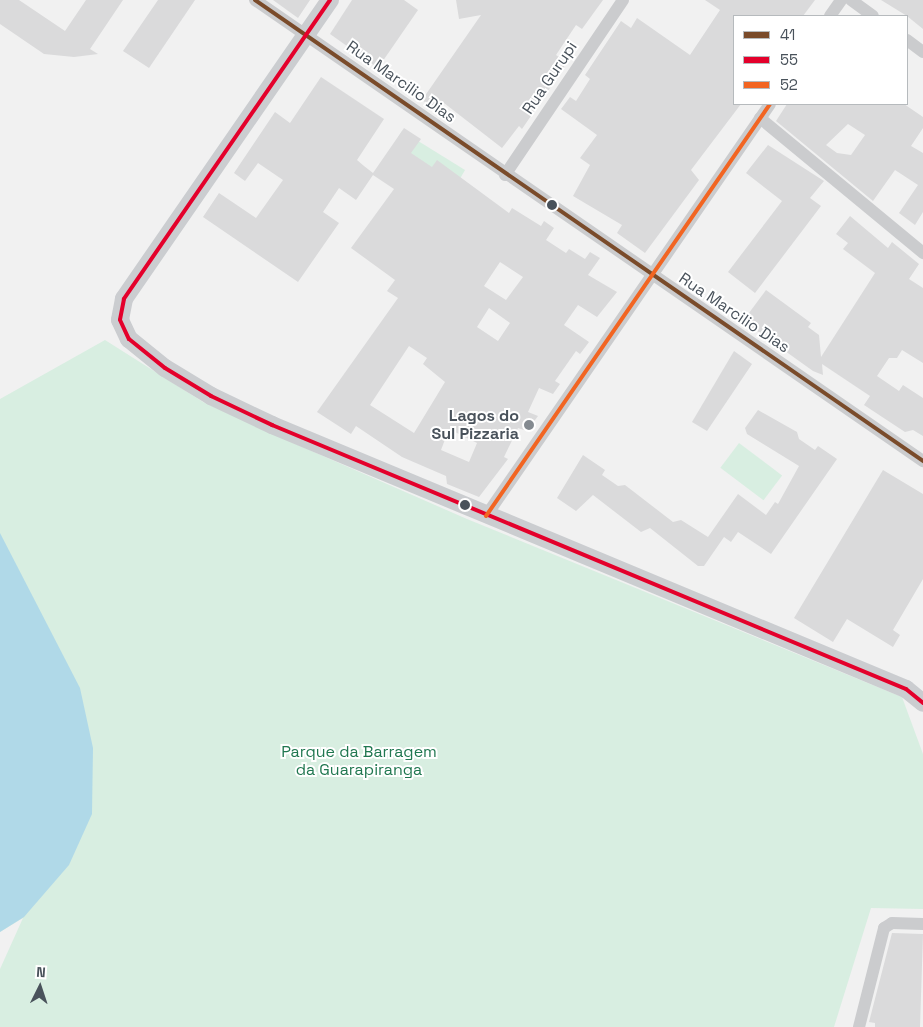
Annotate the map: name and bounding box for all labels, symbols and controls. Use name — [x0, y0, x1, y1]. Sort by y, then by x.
legend — [733, 15, 908, 105]
text: 41 — [780, 25, 795, 44]
street label: Rua Marcilio Dias — [342, 37, 460, 127]
street label: Rua Gurupi — [519, 38, 581, 118]
text: 55 — [780, 50, 798, 69]
text: 52 — [780, 75, 798, 94]
unlabelled marker — [547, 200, 557, 210]
street label: Rua Marcilio Dias — [675, 269, 793, 357]
place label: Lagos do Sul Pizzaria — [432, 406, 519, 444]
marker: Lagos do Sul Pizzaria — [523, 419, 535, 431]
unlabelled marker — [460, 500, 470, 510]
park label: Parque da Barragem da Guarapiranga — [281, 742, 437, 780]
north arrow — [15, 962, 65, 1012]
text: N — [36, 963, 46, 981]

